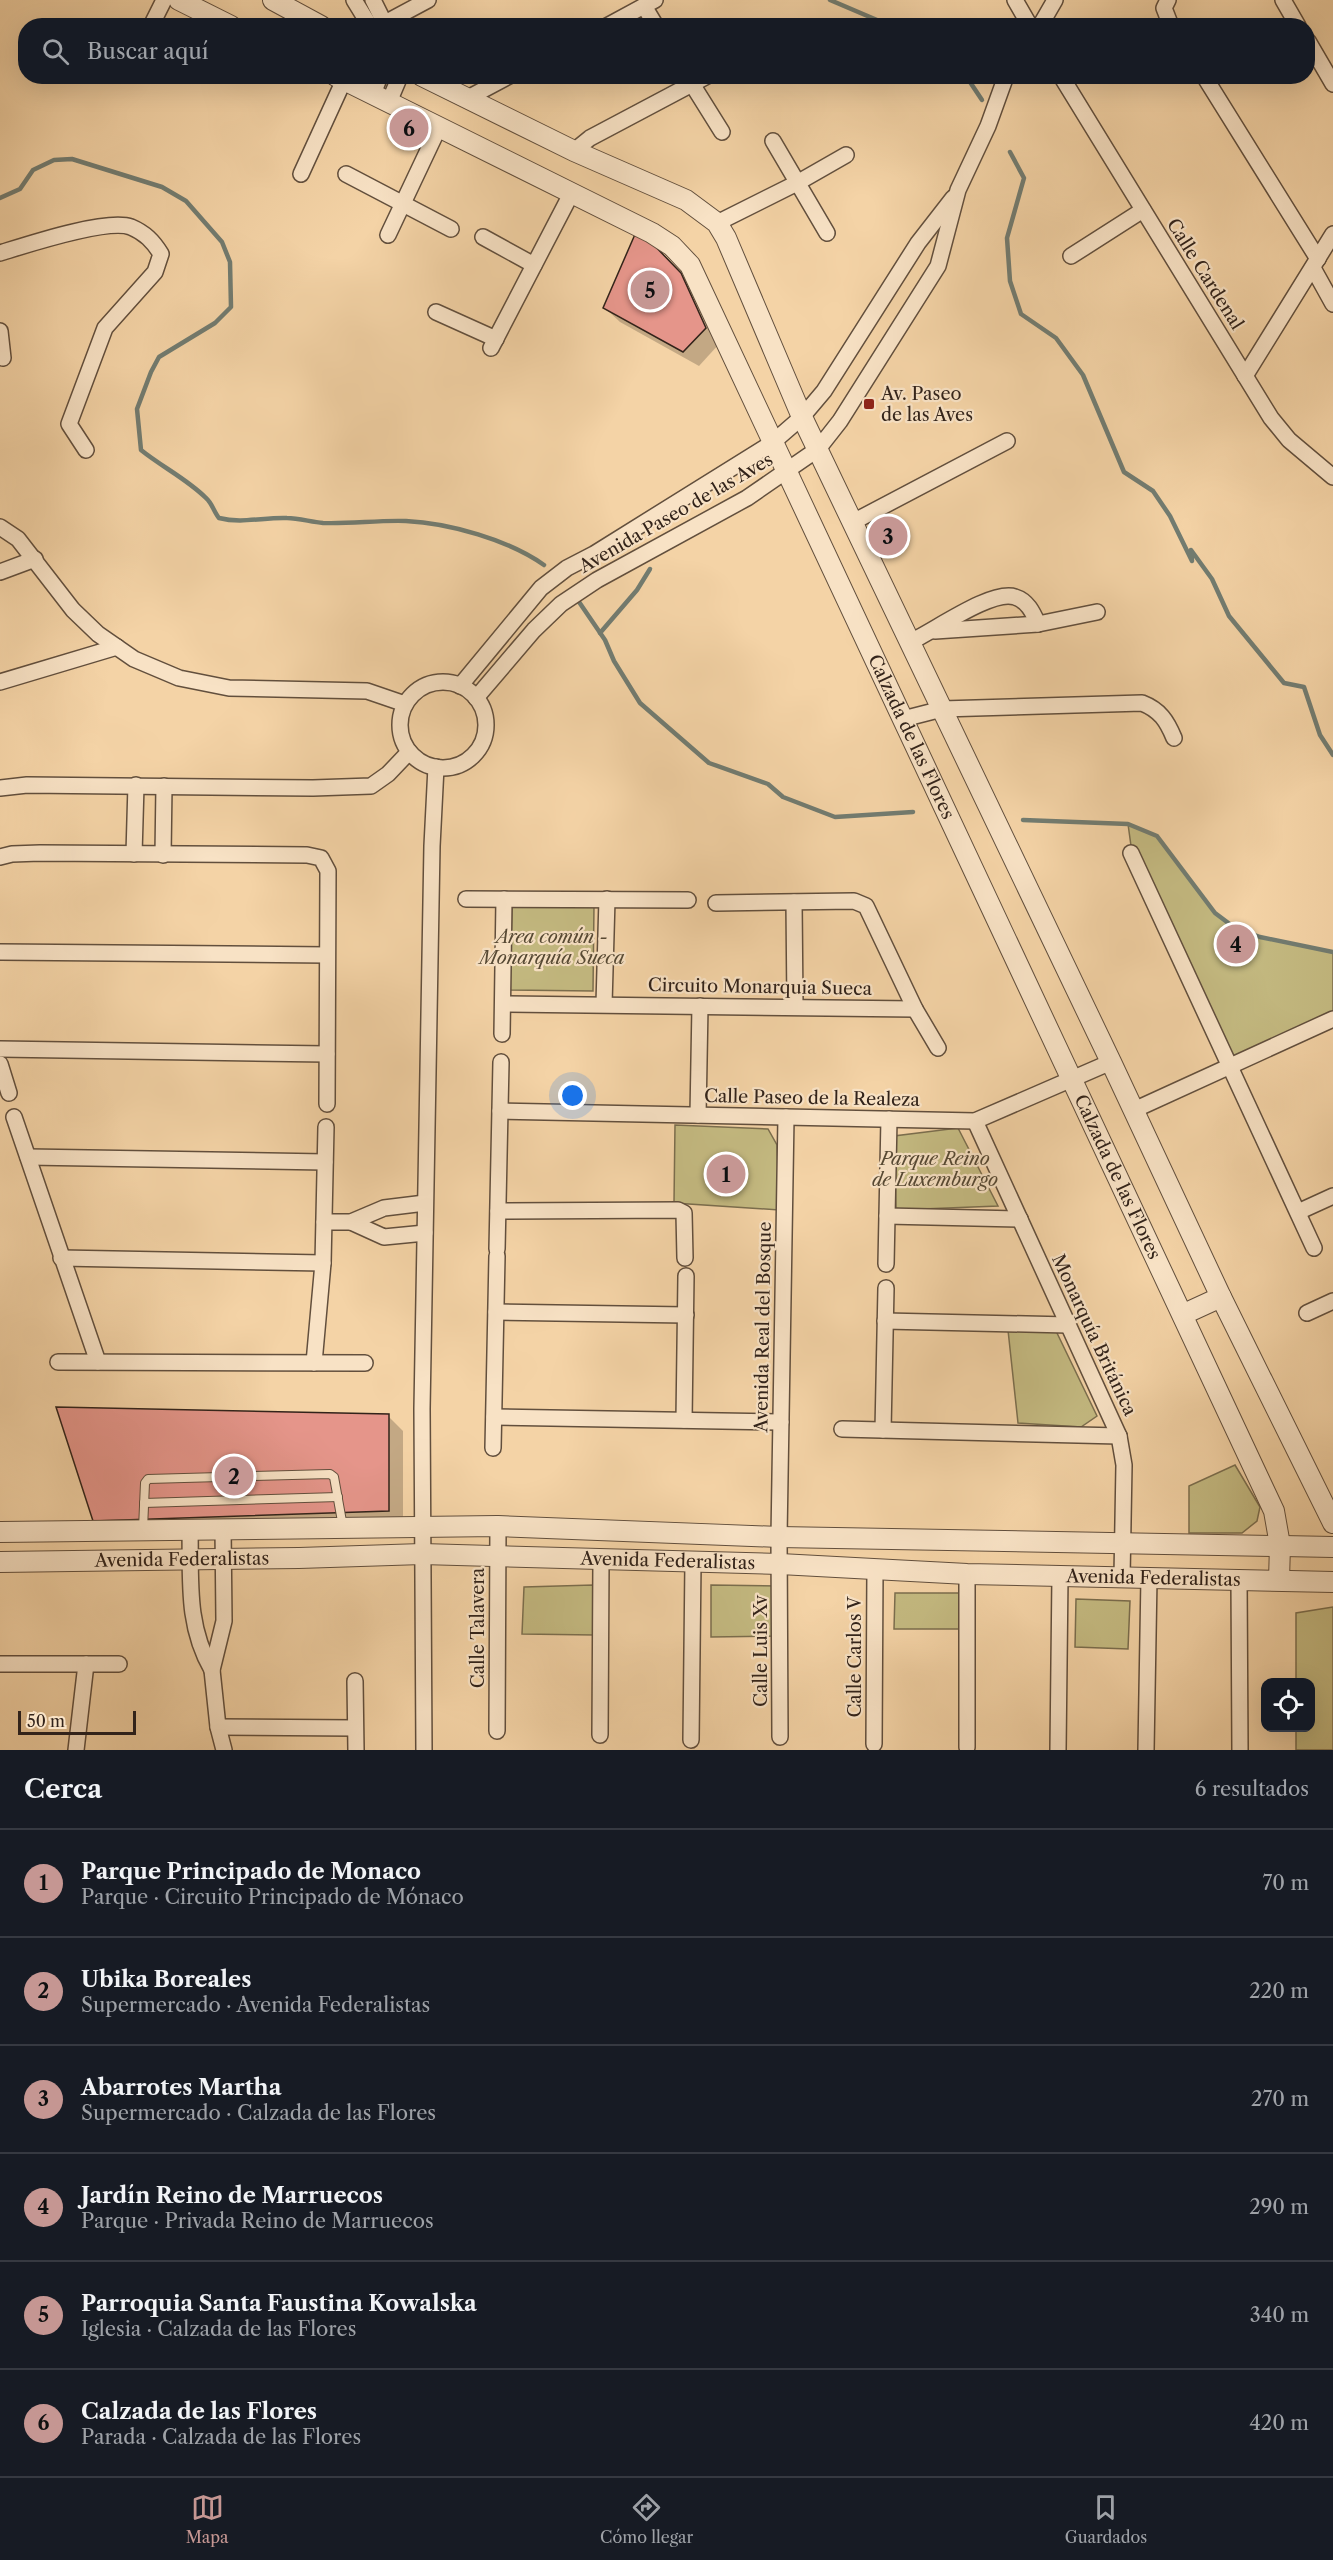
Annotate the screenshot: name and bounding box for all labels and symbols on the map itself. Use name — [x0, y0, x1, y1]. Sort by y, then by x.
pin: 6 — [390, 106, 428, 150]
street label: Calle Cardenal — [1162, 214, 1248, 334]
pin: 5 — [630, 268, 670, 312]
place label: Av. Paseo de las Aves — [880, 383, 973, 426]
marker: Av. Paseo de las Aves — [862, 397, 876, 411]
street label: Avenida Paseo de las Aves — [574, 448, 777, 578]
pin: 3 — [868, 514, 908, 558]
street label: Calzada de las Flores — [863, 651, 959, 823]
pin: 4 — [1216, 922, 1256, 966]
park label: Area común - Monarquía Sueca — [477, 926, 625, 969]
street label: Circuito Monarquia Sueca — [648, 974, 873, 1000]
your location — [558, 1081, 587, 1110]
street label: Calle Paseo de la Realeza — [704, 1085, 921, 1111]
street label: Calzada de las Flores — [1069, 1091, 1165, 1263]
park label: Parque Reino de Luxemburgo — [872, 1148, 998, 1191]
pin: 1 — [706, 1152, 746, 1196]
street label: Avenida Real del Bosque — [750, 1221, 776, 1434]
street label: Monarquía Británica — [1047, 1251, 1141, 1420]
pin: 2 — [214, 1454, 254, 1498]
street label: Avenida Federalistas — [93, 1547, 270, 1572]
street label: Avenida Federalistas — [579, 1547, 755, 1574]
street label: Avenida Federalistas — [1065, 1565, 1241, 1591]
street label: Calle Talavera — [467, 1567, 489, 1688]
street label: Calle Luis Xv — [750, 1595, 772, 1707]
street label: Calle Carlos V — [844, 1595, 866, 1718]
scale bar — [18, 1708, 136, 1736]

